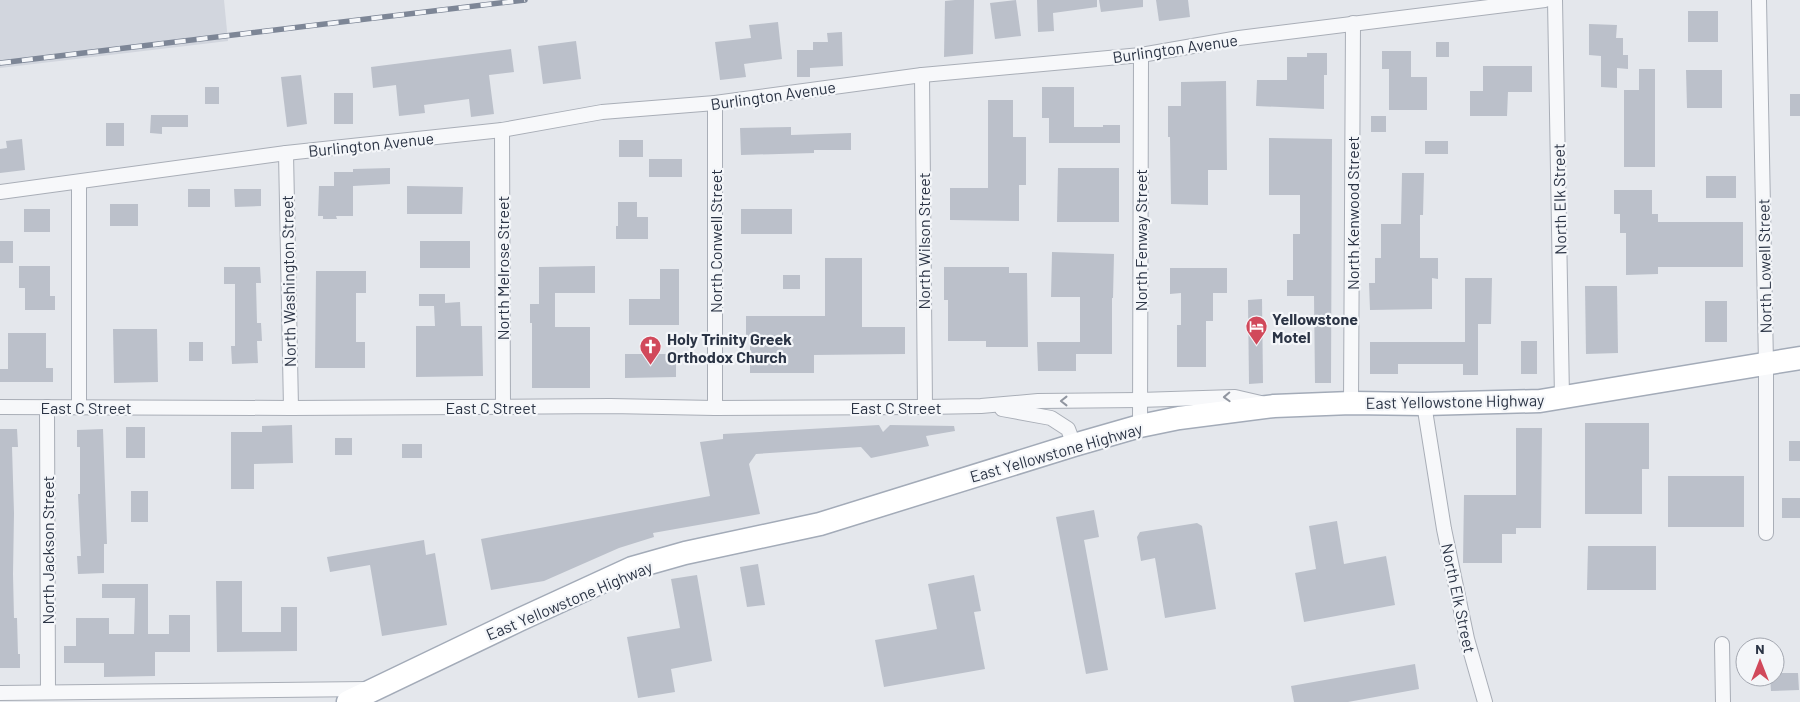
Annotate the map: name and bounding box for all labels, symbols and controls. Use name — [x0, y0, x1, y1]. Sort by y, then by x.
street label: Burlington Avenue — [1111, 30, 1239, 66]
street label: Burlington Avenue — [709, 77, 837, 113]
street label: Burlington Avenue — [307, 128, 435, 160]
street label: North Kenwood Street — [1343, 136, 1362, 290]
street label: North Elk Street — [1549, 143, 1569, 255]
street label: North Conwell Street — [706, 169, 725, 313]
street label: North Fenway Street — [1131, 169, 1150, 311]
street label: North Wilson Street — [914, 173, 933, 309]
street label: North Washington Street — [277, 195, 299, 367]
street label: North Melrose Street — [493, 196, 512, 340]
street label: North Lowell Street — [1753, 198, 1775, 334]
place label: Yellowstone Motel — [1272, 309, 1358, 346]
hotel icon: Yellowstone Motel — [1244, 315, 1268, 346]
place label: Holy Trinity Greek Orthodox Church — [667, 329, 792, 366]
church icon: Holy Trinity Greek Orthodox Church — [639, 335, 663, 366]
street label: East Yellowstone Highway — [1366, 390, 1545, 412]
one-way arrow — [1222, 392, 1230, 403]
one-way arrow — [1060, 396, 1068, 406]
street label: East C Street — [40, 398, 132, 417]
street label: East C Street — [445, 398, 537, 417]
street label: East C Street — [850, 398, 942, 417]
street label: East Yellowstone Highway — [968, 418, 1145, 486]
street label: North Jackson Street — [38, 476, 57, 624]
street label: North Elk Street — [1438, 541, 1480, 655]
street label: East Yellowstone Highway — [483, 556, 655, 644]
north arrow — [1735, 637, 1785, 687]
text: N — [1755, 640, 1765, 657]

